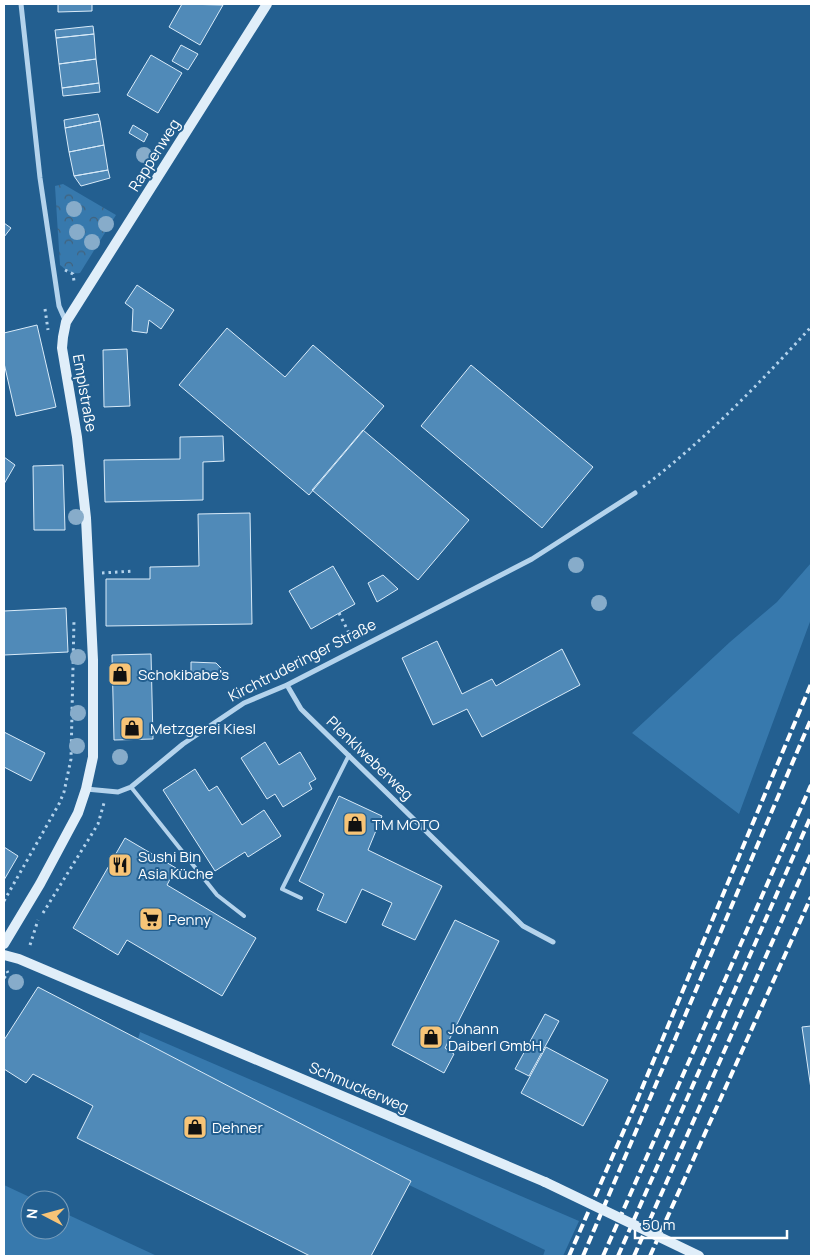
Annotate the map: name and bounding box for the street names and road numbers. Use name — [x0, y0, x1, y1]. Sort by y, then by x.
street label: Rappenweg — [123, 115, 185, 195]
street label: Emplstraße — [68, 352, 102, 434]
street label: Kirchtruderinger Straße — [225, 614, 380, 706]
street label: Plenklweberweg — [322, 711, 418, 805]
street label: Schmuckerweg — [306, 1056, 412, 1118]

